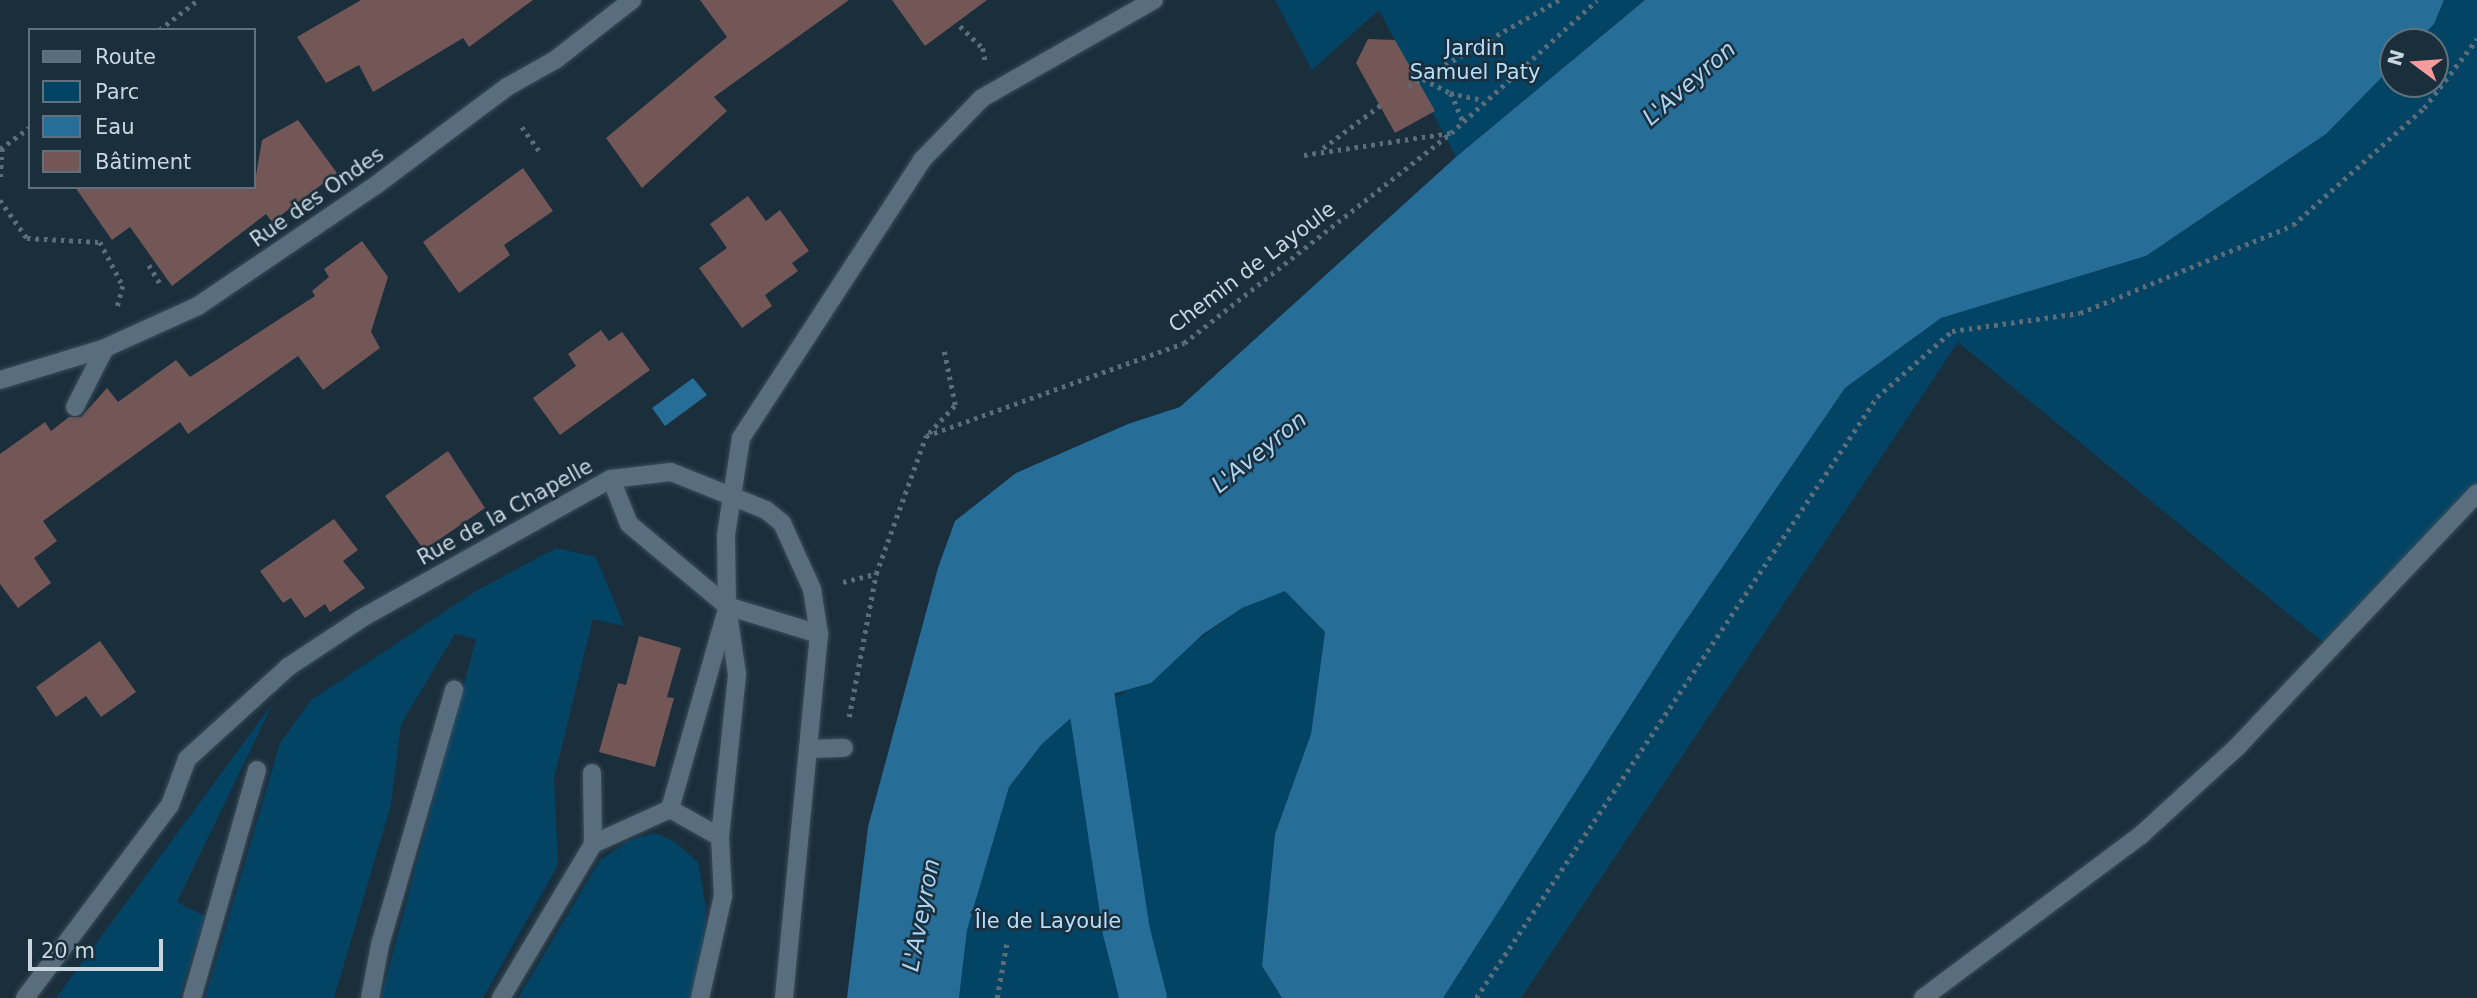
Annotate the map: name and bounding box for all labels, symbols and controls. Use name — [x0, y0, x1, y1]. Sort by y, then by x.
legend — [28, 28, 256, 189]
north arrow — [2379, 28, 2449, 98]
park label: Jardin Samuel Paty — [1410, 35, 1540, 85]
water label: L'Aveyron — [1637, 35, 1741, 131]
text: Route — [95, 45, 156, 69]
text: N — [2383, 47, 2409, 68]
text: Parc — [95, 80, 139, 104]
text: Eau — [95, 115, 134, 139]
street label: Rue des Ondes — [245, 142, 389, 252]
text: Bâtiment — [95, 150, 191, 174]
street label: Chemin de Layoule — [1164, 196, 1340, 338]
water label: L'Aveyron — [1206, 405, 1312, 499]
street label: Rue de la Chapelle — [413, 453, 597, 571]
water label: L'Aveyron — [897, 856, 945, 974]
park label: Île de Layoule — [975, 908, 1121, 934]
scale bar — [32, 925, 166, 969]
text: 20 m — [41, 939, 95, 963]

